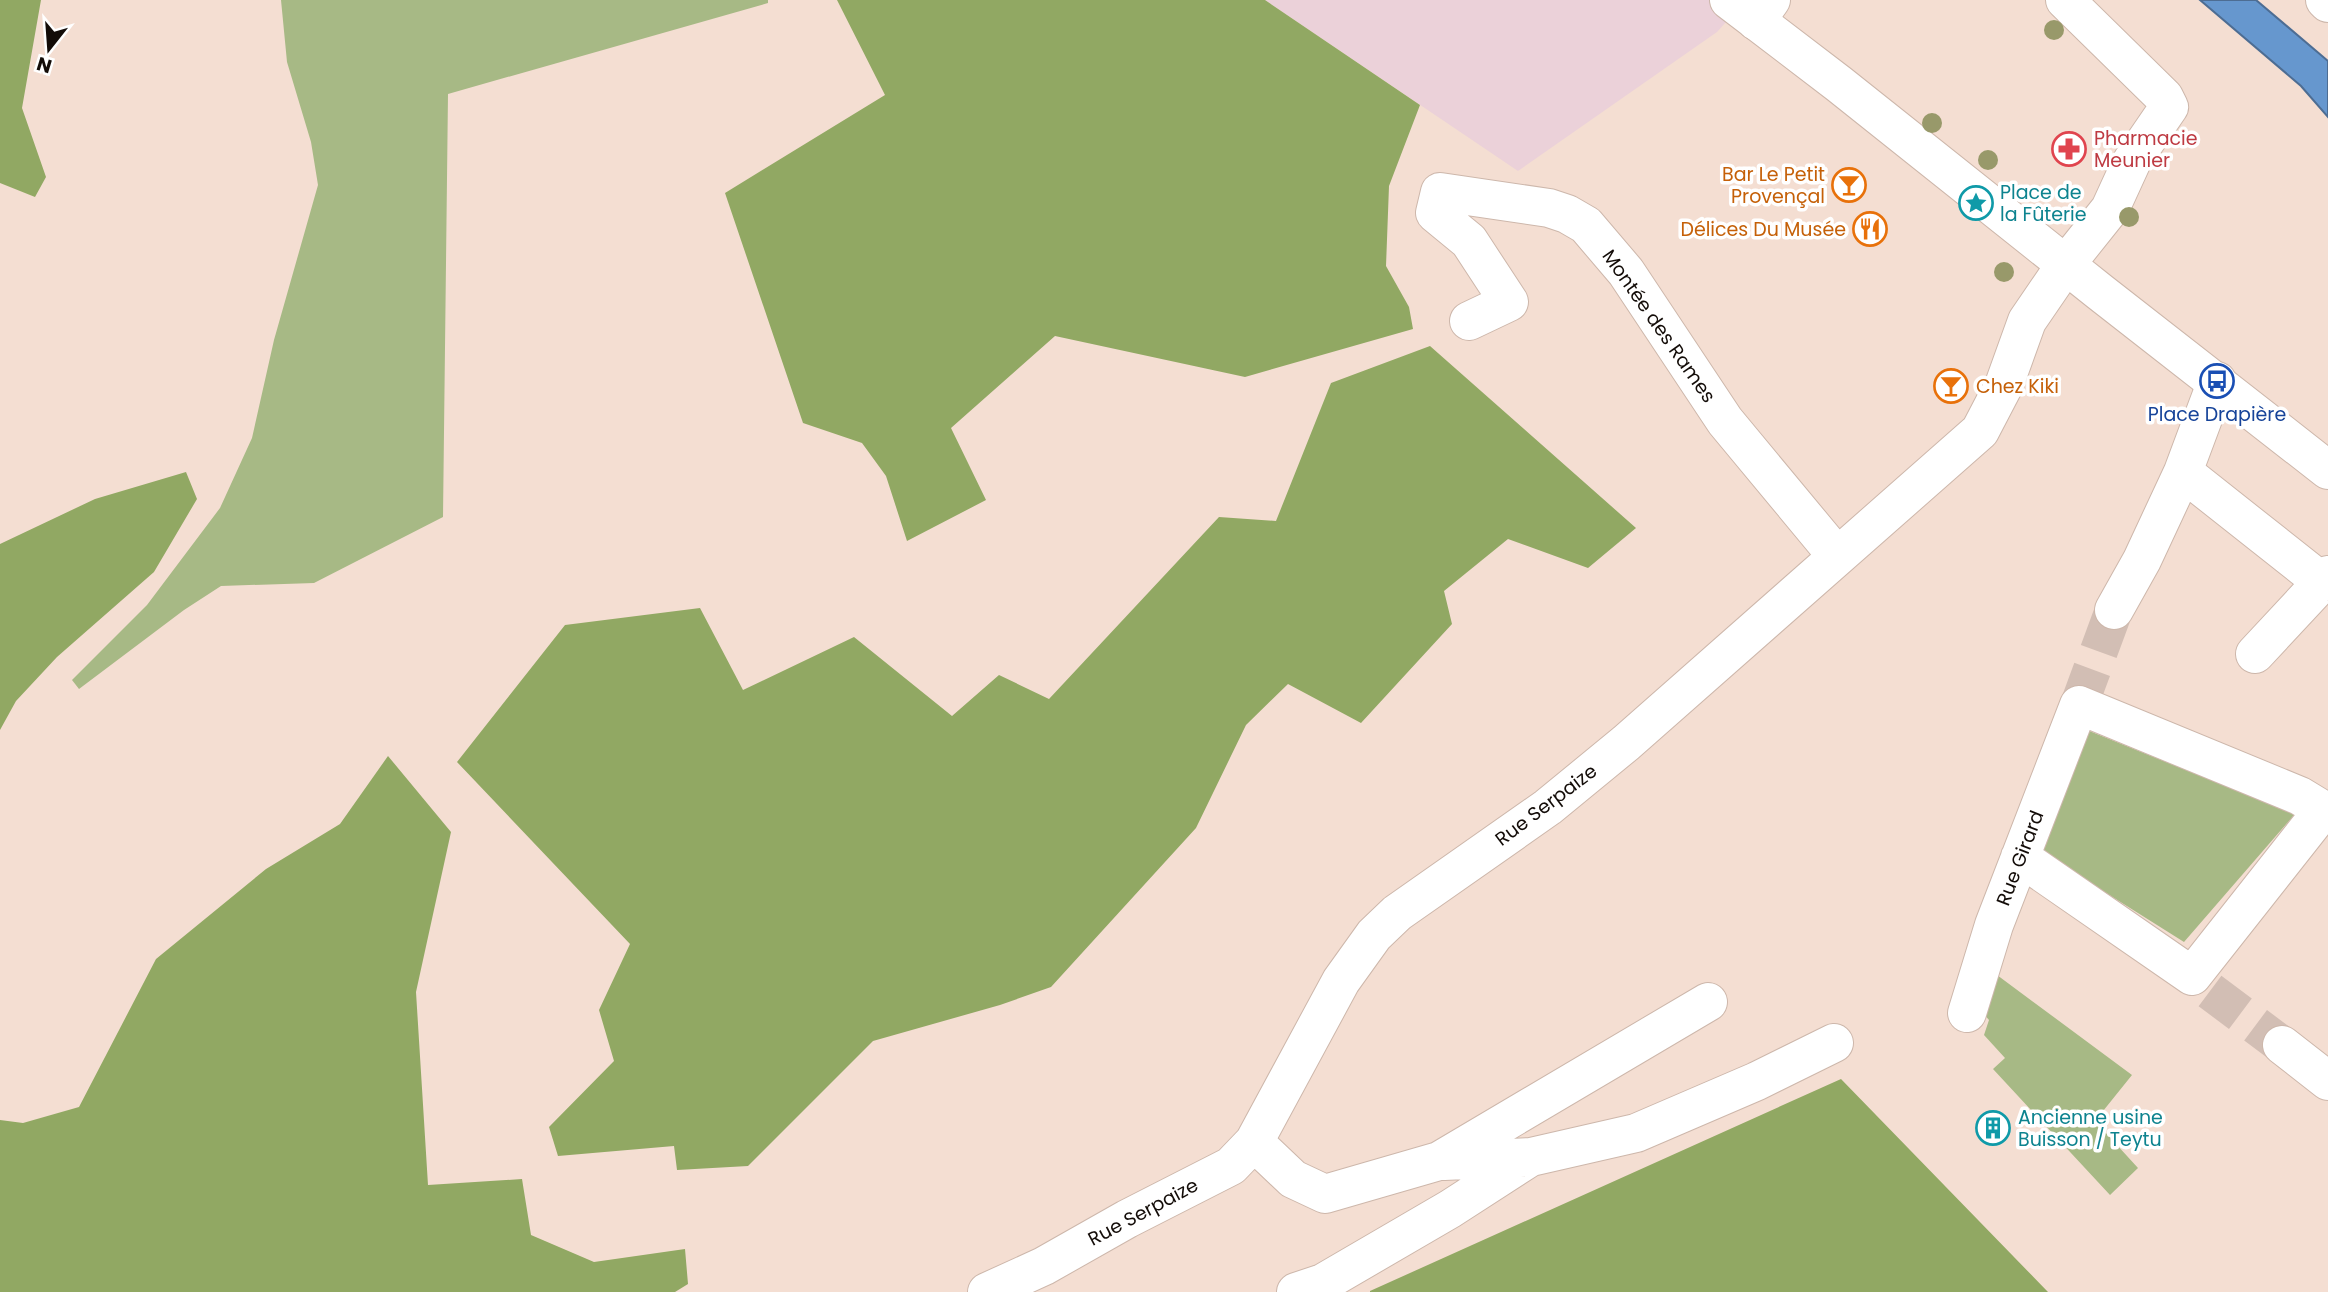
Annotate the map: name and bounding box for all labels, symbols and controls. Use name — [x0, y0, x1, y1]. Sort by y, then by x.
north arrow — [14, 14, 84, 84]
text: N — [33, 50, 55, 80]
place label: Pharmacie Meunier — [2094, 125, 2198, 174]
pharmacy icon: Pharmacie Meunier — [2050, 130, 2088, 168]
place label: Bar Le Petit Provençal — [1722, 161, 1825, 210]
bar icon: Bar Le Petit Provençal — [1830, 166, 1868, 204]
place label: Place de la Fûterie — [2000, 179, 2087, 228]
place icon: Place de la Fûterie — [1957, 184, 1995, 222]
restaurant icon: Délices Du Musée — [1851, 210, 1889, 248]
place label: Délices Du Musée — [1680, 216, 1846, 243]
street label: Montée des Rames — [1596, 244, 1722, 408]
bus stop icon: Place Drapière — [2198, 362, 2236, 400]
bar icon: Chez Kiki — [1932, 367, 1970, 405]
place label: Chez Kiki — [1976, 373, 2059, 400]
place label: Place Drapière — [2148, 401, 2286, 428]
street label: Rue Serpaize — [1489, 758, 1603, 852]
street label: Rue Girard — [1989, 807, 2051, 909]
place label: Ancienne usine Buisson / Teytu — [2018, 1104, 2163, 1153]
building icon: Ancienne usine Buisson / Teytu — [1974, 1109, 2012, 1147]
street label: Rue Serpaize — [1083, 1172, 1203, 1252]

